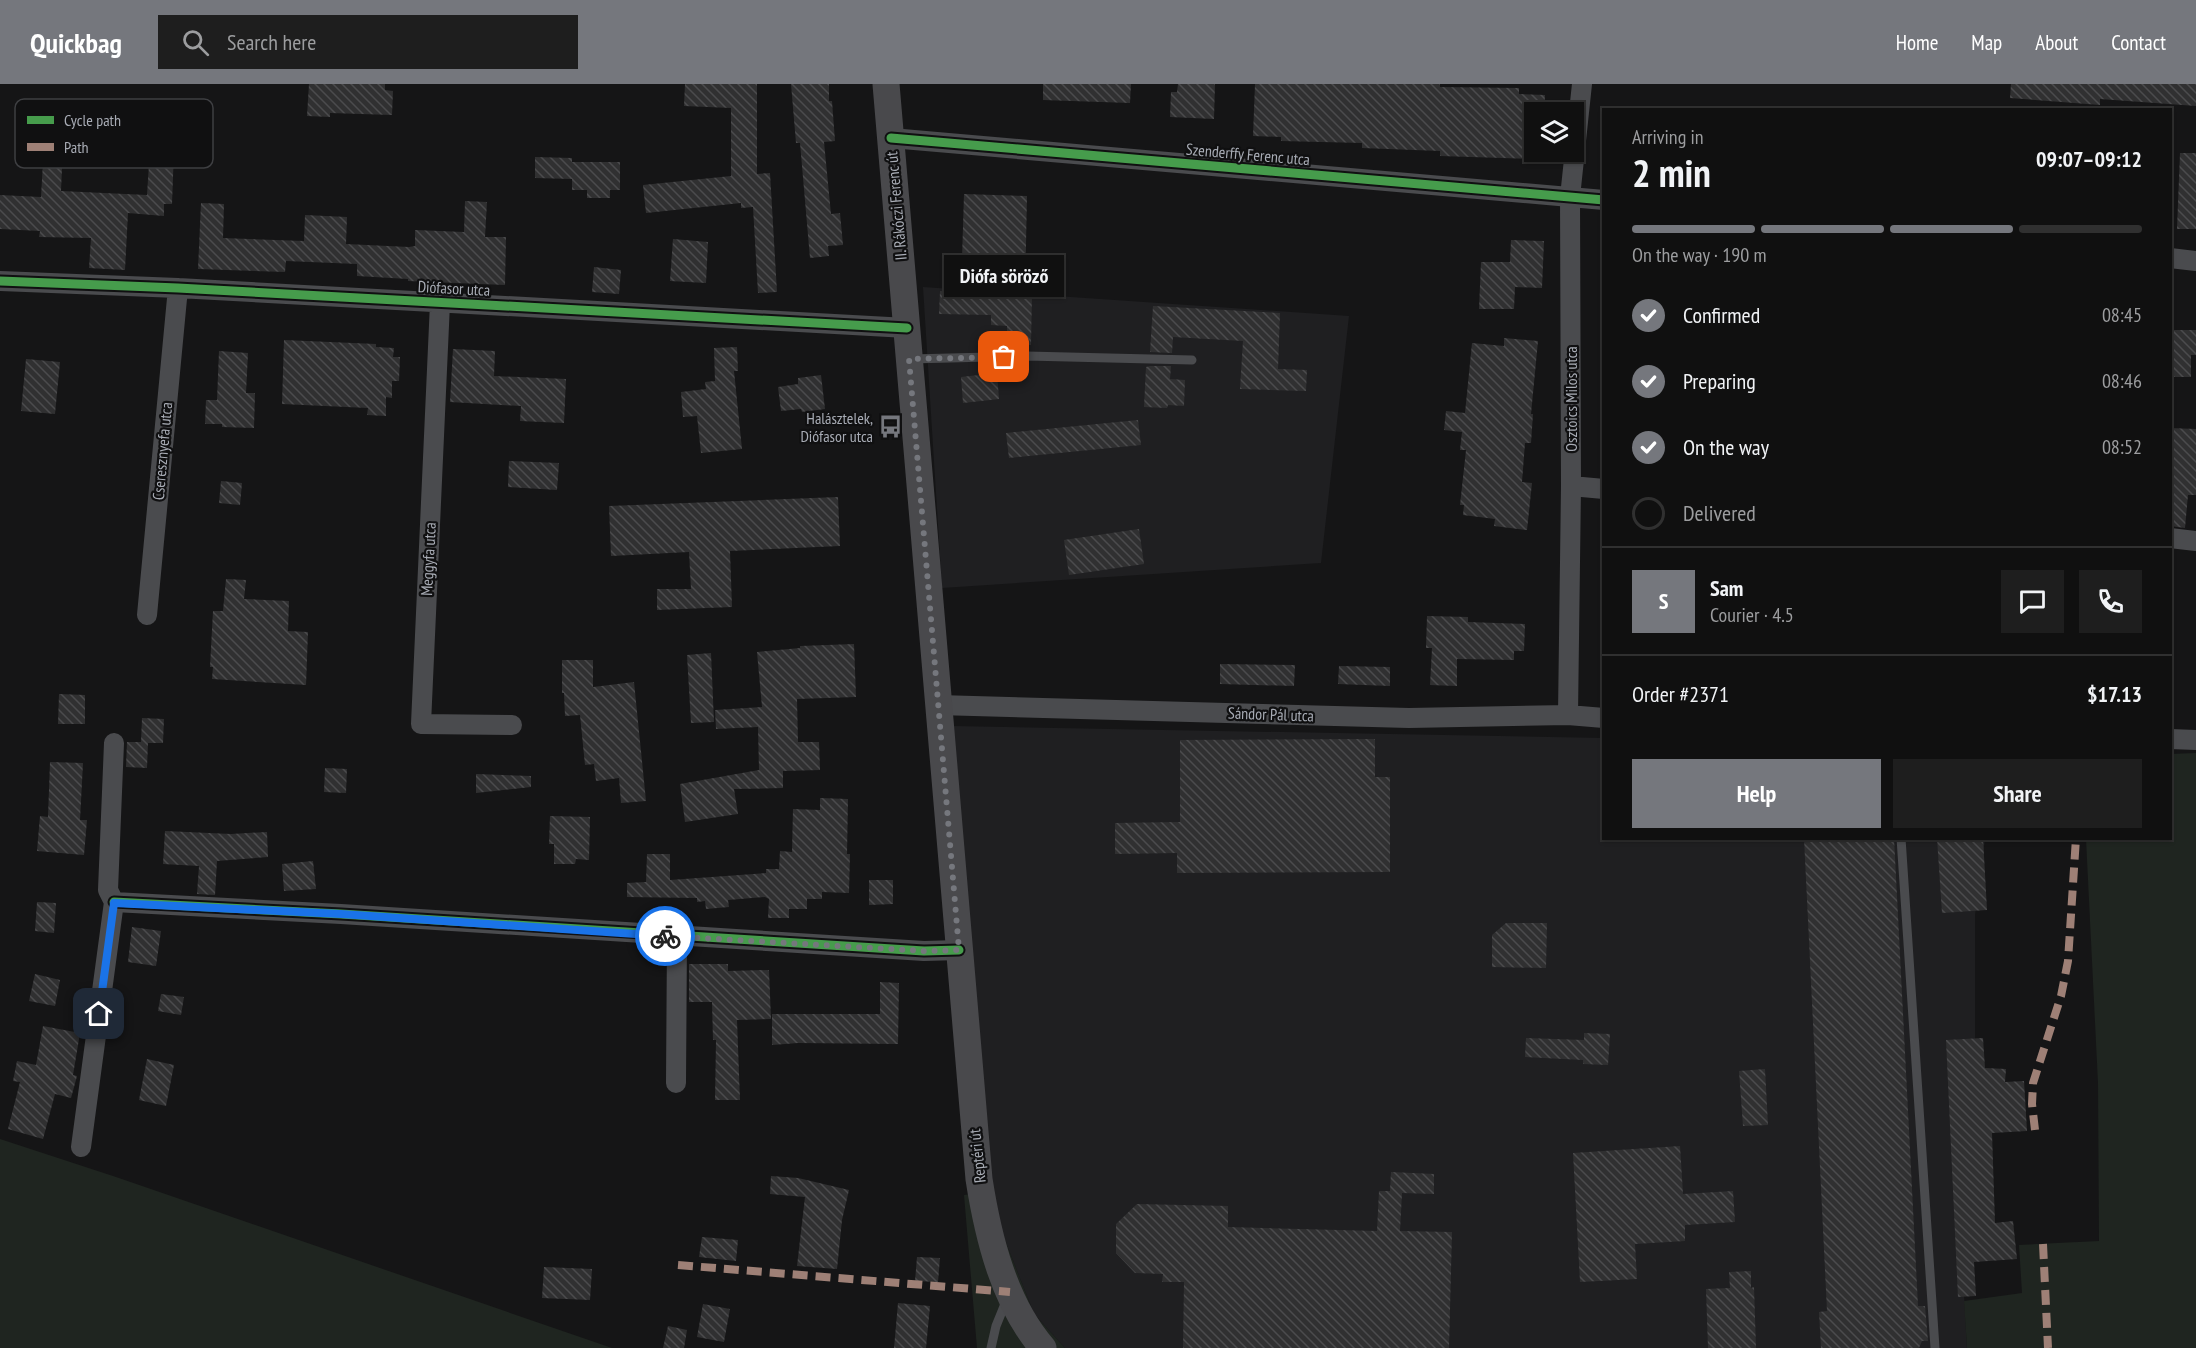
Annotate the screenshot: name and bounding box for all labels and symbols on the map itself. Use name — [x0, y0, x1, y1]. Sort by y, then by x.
legend — [15, 99, 213, 168]
text: Cycle path — [64, 110, 121, 130]
text: Path — [64, 137, 89, 157]
street label: Szenderffy Ferenc utca — [1185, 139, 1311, 169]
street label: II. Rákóczi Ferenc út — [881, 150, 911, 261]
callout: Diófa söröző — [944, 255, 1064, 297]
street label: Diófasor utca — [417, 276, 491, 300]
pin — [978, 331, 1029, 382]
street label: Osztoics Milos utca — [1561, 346, 1581, 452]
street label: Cseresznyefa utca — [148, 401, 176, 501]
place label: Halásztelek, Diófasor utca — [800, 408, 873, 446]
bus stop icon: Halásztelek, Diófasor utca — [878, 414, 904, 440]
street label: Meggyfa utca — [416, 522, 440, 596]
street label: Sándor Pál utca — [1228, 703, 1314, 725]
courier — [635, 906, 695, 966]
pin — [73, 988, 124, 1039]
street label: Reptéri út — [964, 1127, 990, 1184]

